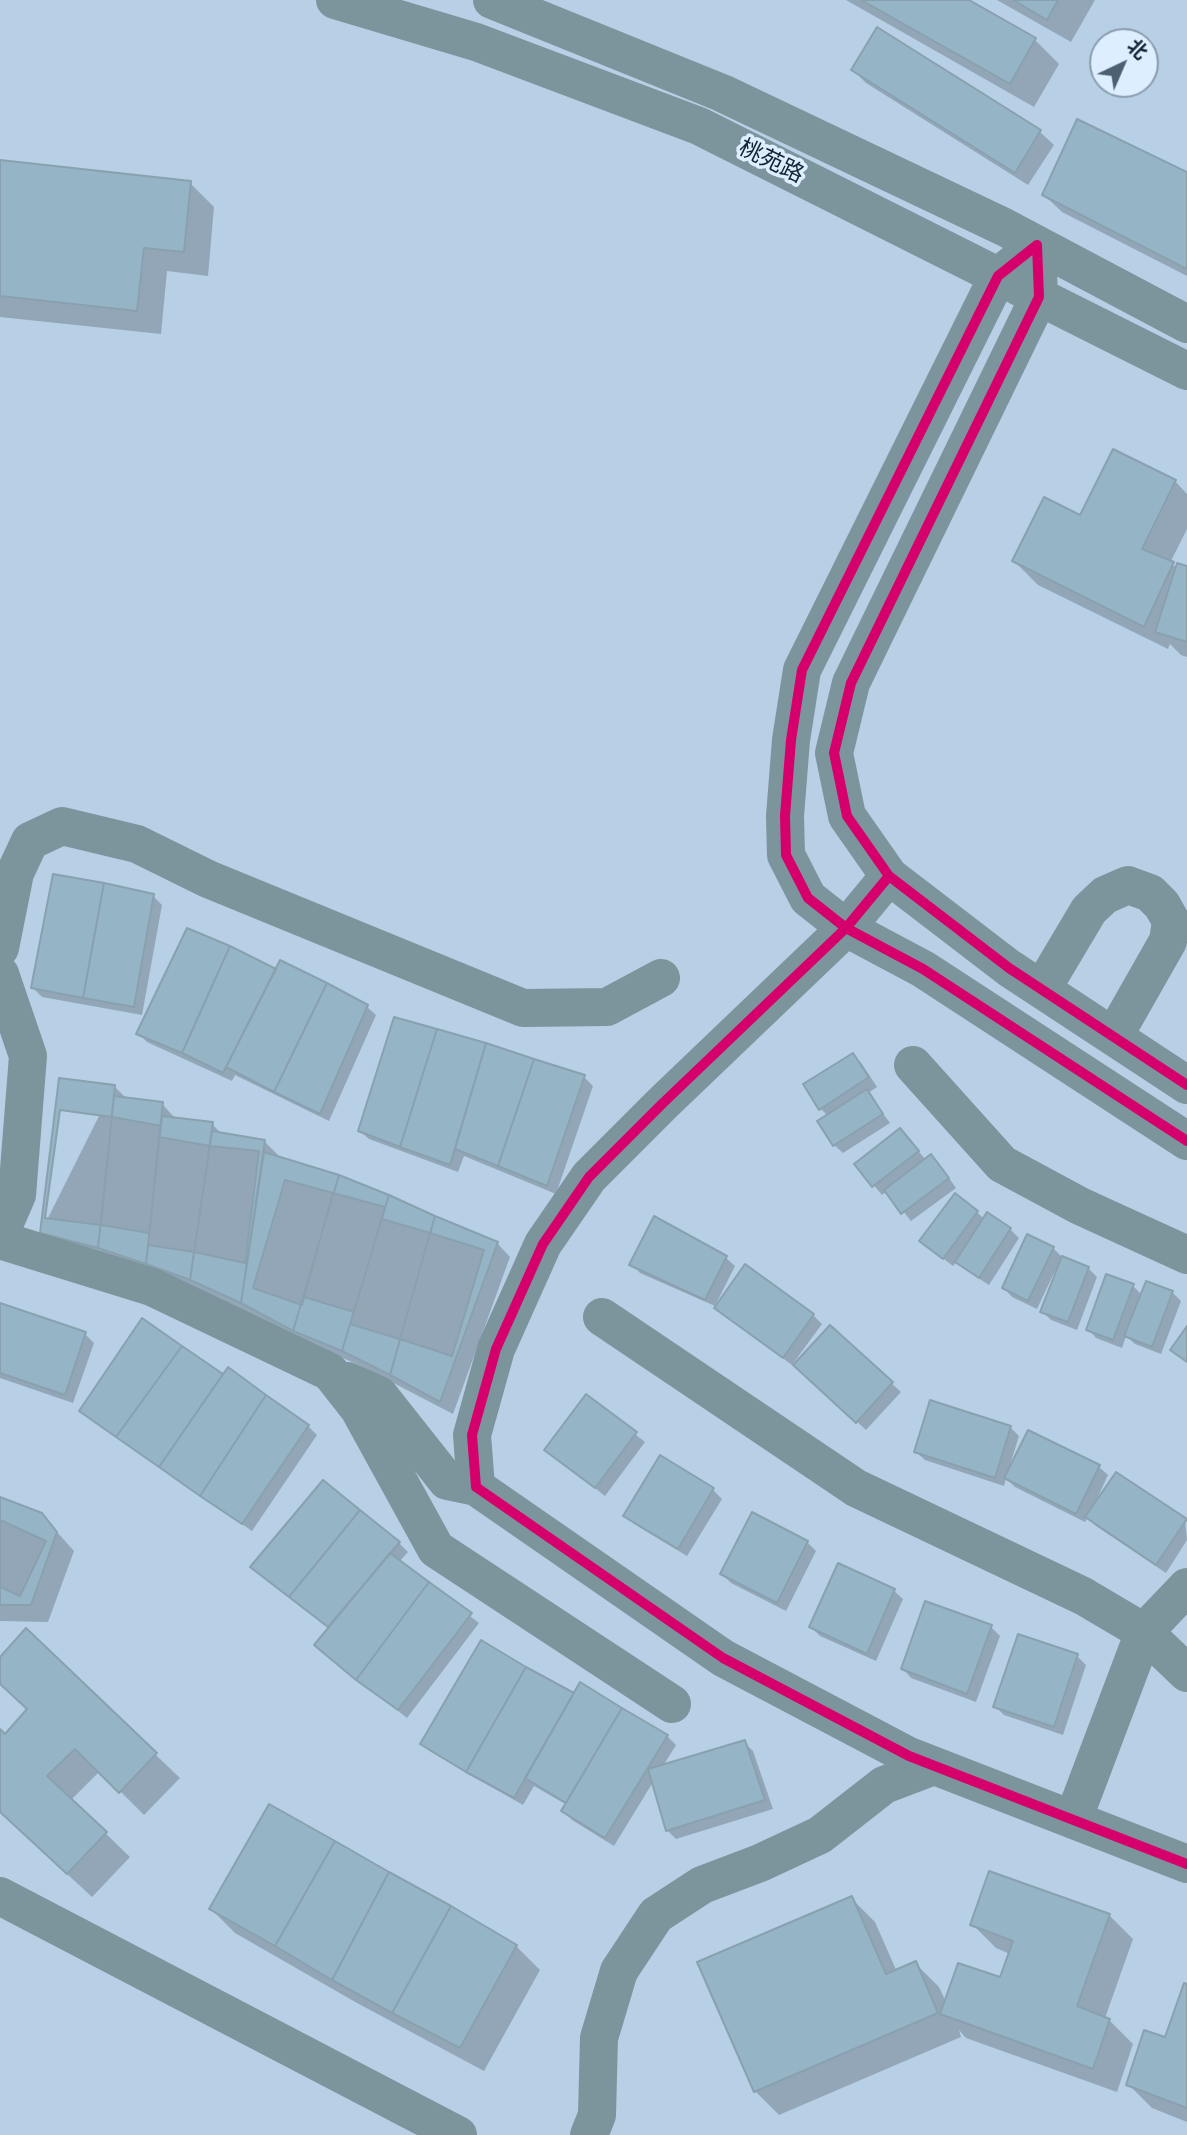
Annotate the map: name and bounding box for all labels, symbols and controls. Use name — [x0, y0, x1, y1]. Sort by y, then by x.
north arrow — [1089, 28, 1159, 98]
text: 北 — [1122, 33, 1153, 65]
street label: 桃苑路 — [734, 134, 808, 190]

